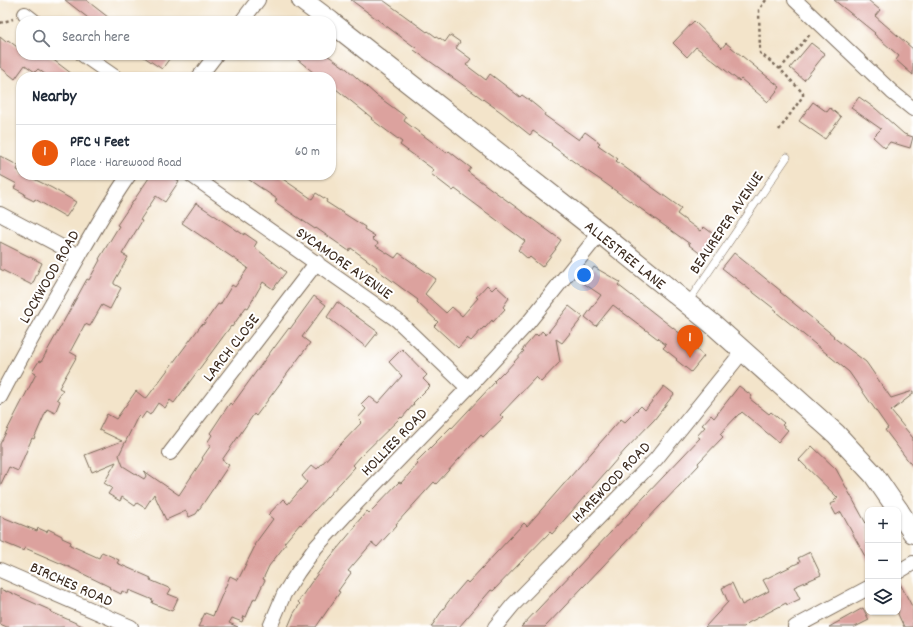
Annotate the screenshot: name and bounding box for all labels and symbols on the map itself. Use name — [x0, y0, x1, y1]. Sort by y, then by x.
street label: BEAUREPER AVENUE — [684, 167, 770, 279]
street label: ALLESTREE LANE — [579, 216, 671, 296]
street label: SYCAMORE AVENUE — [291, 222, 397, 306]
street label: LOCKWOOD ROAD — [14, 226, 86, 328]
your location — [574, 265, 594, 285]
street label: LARCH CLOSE — [198, 309, 266, 387]
pin: 1 — [677, 325, 703, 358]
street label: HOLLIES ROAD — [356, 403, 433, 482]
street label: HAREWOOD ROAD — [567, 437, 657, 529]
street label: BIRCHES ROAD — [26, 557, 116, 614]

